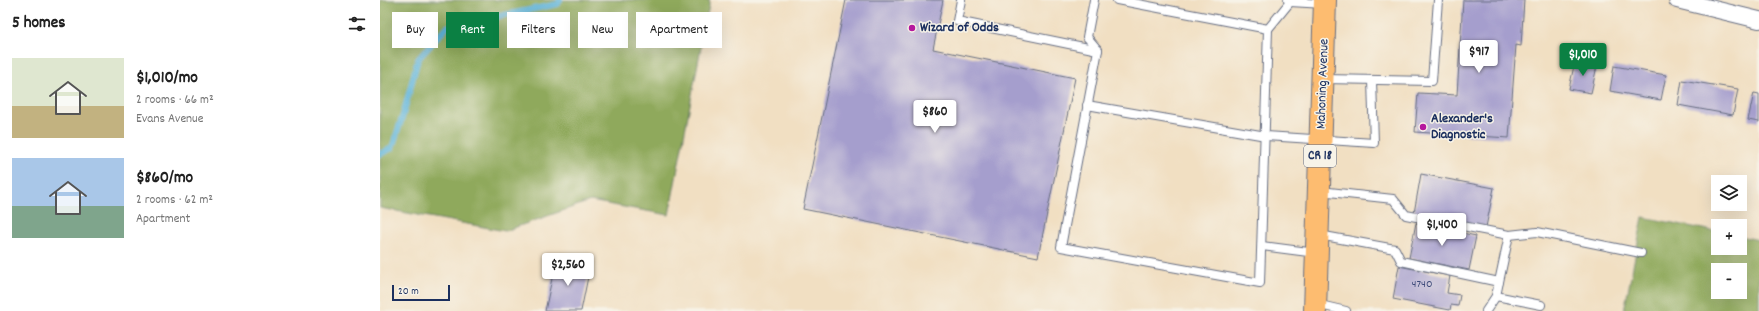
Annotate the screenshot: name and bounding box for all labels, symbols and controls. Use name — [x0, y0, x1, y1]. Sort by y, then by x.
text: 5 homes — [12, 12, 65, 36]
chip: Buy — [392, 12, 438, 48]
chip: Rent — [446, 12, 499, 48]
chip: Filters — [507, 12, 570, 48]
chip: New — [578, 12, 628, 48]
chip: Apartment — [636, 12, 722, 48]
icon: filters — [346, 13, 368, 35]
place label: Wizard of Odds — [920, 18, 999, 38]
marker: Wizard of Odds — [907, 23, 917, 33]
street label: Mahoning Avenue — [1311, 38, 1335, 130]
pin: $917 — [1455, 40, 1503, 74]
text: $917 — [1469, 43, 1489, 62]
pin: $1,010 — [1550, 43, 1616, 77]
text: $1,010 — [1569, 46, 1597, 65]
text: $1,010/mo — [136, 67, 198, 91]
icon: home — [44, 74, 92, 122]
text: 2 rooms · 66 m² — [136, 91, 214, 110]
pin: $860 — [911, 100, 959, 134]
text: $860 — [922, 103, 948, 122]
place label: Alexander's Diagnostic — [1431, 109, 1493, 145]
text: Evans Avenue — [136, 110, 203, 129]
marker: Alexander's Diagnostic — [1418, 122, 1428, 132]
road number: CR 18 — [1304, 145, 1336, 167]
text: $860/mo — [136, 167, 193, 191]
icon: home — [44, 174, 92, 222]
map controls — [1711, 175, 1747, 299]
button: layers — [1711, 175, 1747, 211]
text: 2 rooms · 62 m² — [136, 191, 213, 210]
text: Apartment — [136, 210, 190, 229]
pin: $1,400 — [1409, 213, 1475, 247]
text: $1,400 — [1426, 216, 1458, 235]
button: + — [1711, 219, 1747, 255]
pin: $2,560 — [535, 253, 601, 287]
text: $2,560 — [551, 256, 585, 275]
button: − — [1711, 263, 1747, 299]
house number: 4740 — [1411, 276, 1433, 293]
scale bar — [392, 283, 450, 302]
text: 20 m — [398, 284, 419, 300]

